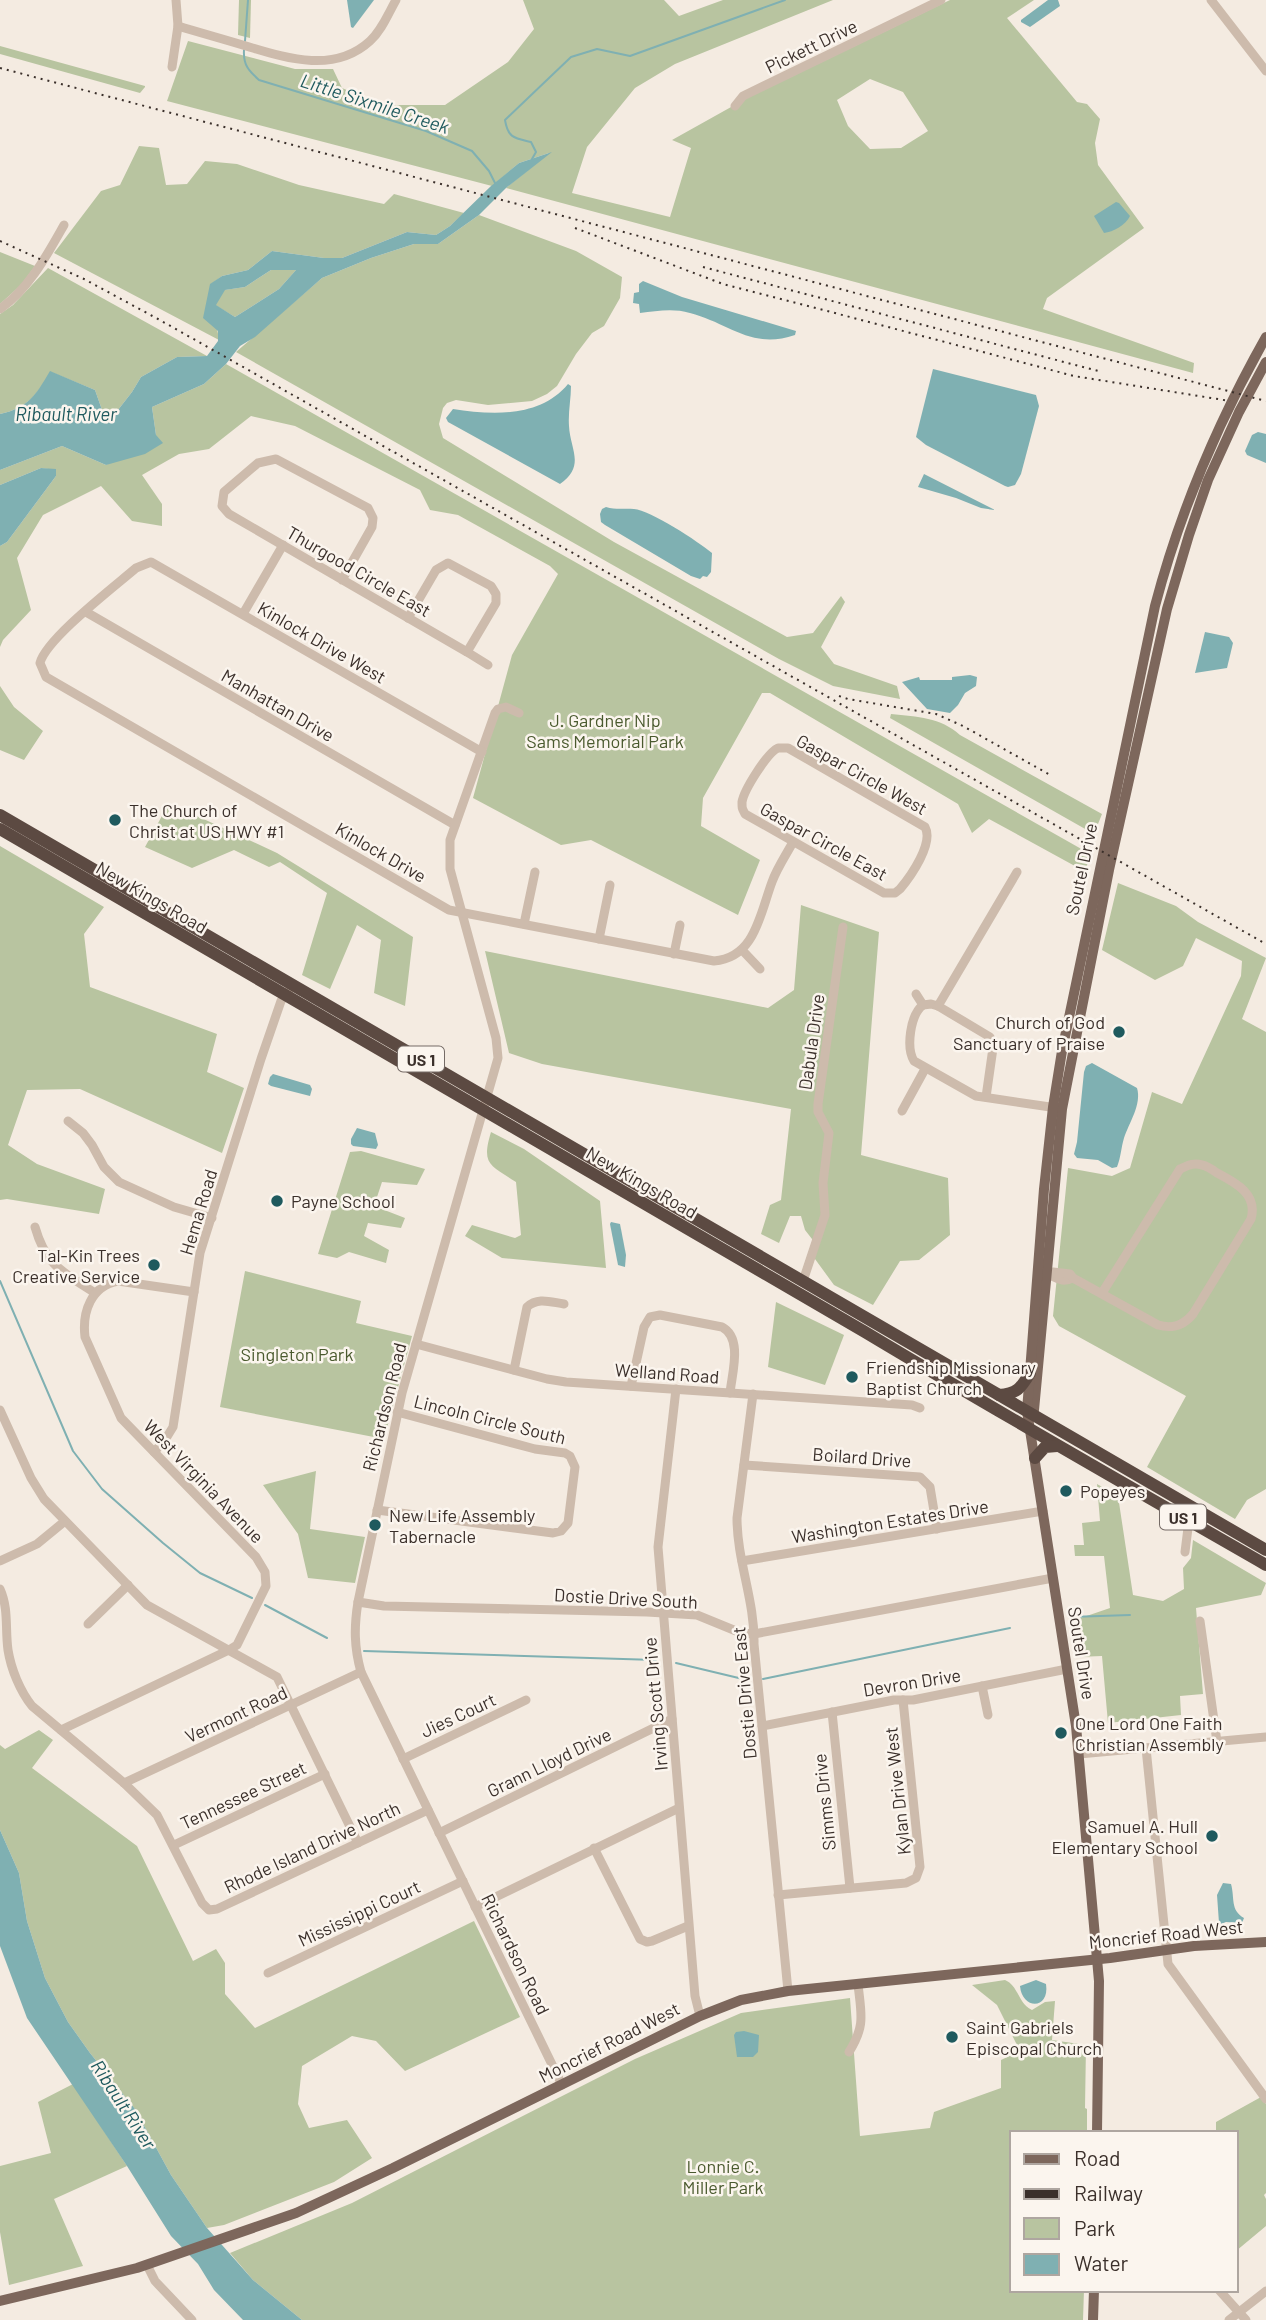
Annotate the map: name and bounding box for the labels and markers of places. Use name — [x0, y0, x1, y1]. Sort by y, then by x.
place label: The Church of Christ at US HWY #1 — [129, 799, 284, 842]
marker: The Church of Christ at US HWY #1 — [107, 812, 123, 828]
place label: Church of God Sanctuary of Praise — [953, 1011, 1105, 1054]
marker: Church of God Sanctuary of Praise — [1111, 1024, 1127, 1040]
place label: Payne School — [291, 1190, 395, 1212]
marker: Payne School — [269, 1193, 285, 1209]
place label: Tal-Kin Trees Creative Service — [12, 1244, 140, 1287]
marker: Tal-Kin Trees Creative Service — [146, 1257, 162, 1273]
place label: Friendship Missionary Baptist Church — [866, 1356, 1036, 1399]
marker: Friendship Missionary Baptist Church — [844, 1369, 860, 1385]
place label: Popeyes — [1080, 1480, 1145, 1502]
marker: Popeyes — [1058, 1483, 1074, 1499]
place label: New Life Assembly Tabernacle — [389, 1504, 535, 1547]
marker: New Life Assembly Tabernacle — [367, 1517, 383, 1533]
place label: One Lord One Faith Christian Assembly — [1075, 1712, 1224, 1755]
marker: One Lord One Faith Christian Assembly — [1053, 1725, 1069, 1741]
place label: Samuel A. Hull Elementary School — [1051, 1815, 1198, 1858]
marker: Samuel A. Hull Elementary School — [1204, 1828, 1220, 1844]
place label: Saint Gabriels Episcopal Church — [966, 2016, 1102, 2059]
marker: Saint Gabriels Episcopal Church — [944, 2029, 960, 2045]

